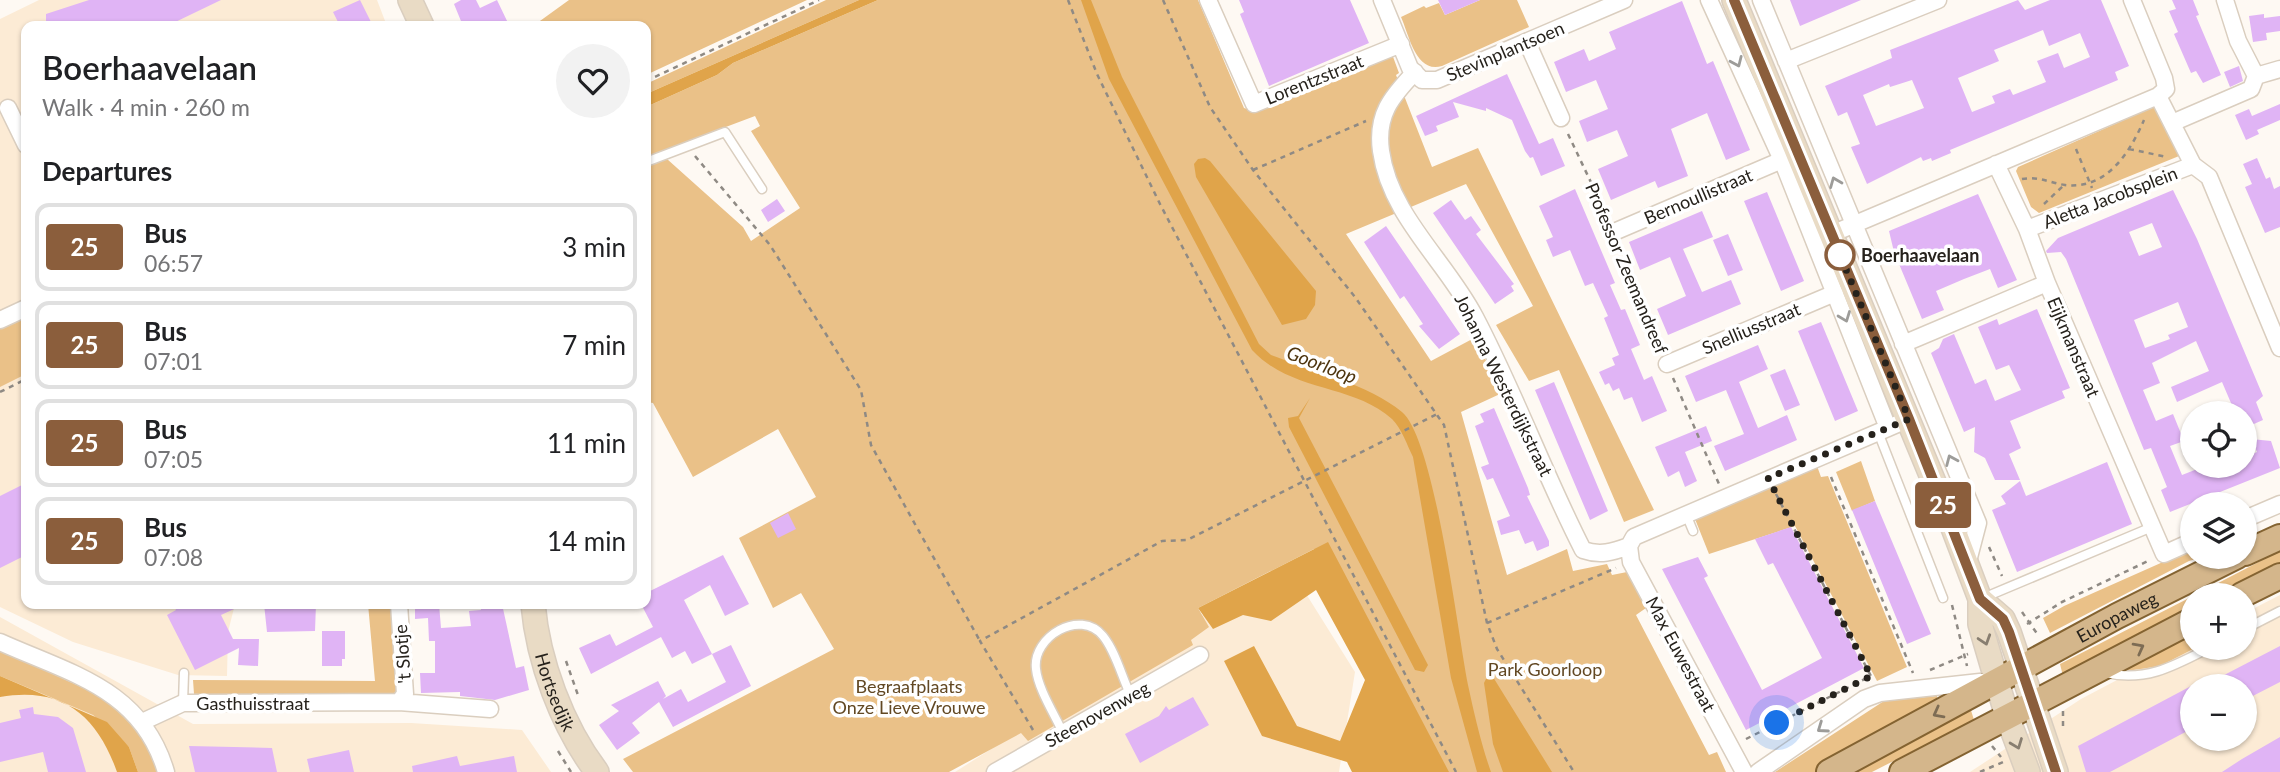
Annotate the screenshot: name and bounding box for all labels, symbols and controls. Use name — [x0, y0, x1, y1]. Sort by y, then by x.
street label: Stevinplantsoen — [1443, 16, 1567, 86]
button: heart — [556, 44, 630, 118]
text: Boerhaavelaan — [42, 47, 257, 87]
street label: Lorentzstraat — [1262, 49, 1367, 109]
one-way arrow — [1729, 55, 1743, 67]
text: Walk · 4 min · 260 m — [42, 93, 250, 121]
text: Departures — [42, 155, 172, 187]
street label: Aletta Jacobsplein — [2040, 161, 2180, 233]
street label: Bernoullistraat — [1641, 163, 1756, 229]
one-way arrow — [1830, 177, 1844, 189]
street label: Professor Zeemandreef — [1581, 179, 1673, 357]
text: Bus — [144, 217, 187, 249]
text: 3 min — [562, 231, 626, 263]
text: 25 — [71, 232, 98, 261]
marker: Boerhaavelaan — [1825, 240, 1855, 270]
place label: Boerhaavelaan — [1861, 244, 1979, 266]
text: 06:57 — [144, 249, 203, 277]
street label: Johanna Westerdijkstraat — [1450, 290, 1558, 480]
street label: Eijkmanstraat — [2043, 294, 2105, 401]
street label: Snelliusstraat — [1699, 297, 1804, 359]
one-way arrow — [1836, 310, 1850, 322]
text: Bus — [144, 315, 187, 347]
text: 7 min — [562, 329, 626, 361]
text: 25 — [71, 330, 98, 359]
water label: Goorloop — [1284, 340, 1360, 388]
text: 07:01 — [144, 347, 203, 375]
map controls — [2180, 401, 2257, 751]
button: locate — [2180, 401, 2257, 478]
text: Bus — [144, 413, 187, 445]
text: 11 min — [547, 427, 626, 459]
text: 25 — [71, 428, 98, 457]
text: 07:05 — [144, 445, 203, 473]
one-way arrow — [1946, 455, 1960, 467]
line badge: 25 — [1912, 482, 1974, 528]
text: 25 — [1929, 490, 1957, 519]
button: layers — [2180, 492, 2257, 569]
text: Bus — [144, 511, 187, 543]
text: 14 min — [547, 525, 626, 557]
text: 25 — [71, 526, 98, 555]
text: 07:08 — [144, 543, 203, 571]
button: + — [2180, 583, 2257, 660]
street label: Europaweg — [2072, 587, 2161, 647]
street label: Max Euwestraat — [1641, 593, 1721, 716]
street label: 't Slotje — [389, 624, 415, 684]
one-way arrow — [1977, 634, 1992, 646]
one-way arrow — [2132, 643, 2144, 656]
street label: Hortsedijk — [531, 650, 581, 735]
park label: Park Goorloop — [1488, 658, 1602, 680]
button: − — [2180, 674, 2257, 751]
park label: Begraafplaats Onze Lieve Vrouwe — [833, 675, 985, 718]
street label: Steenovenweg — [1041, 676, 1153, 752]
street label: Gasthuisstraat — [196, 692, 310, 714]
your location — [1759, 705, 1794, 740]
one-way arrow — [1933, 705, 1945, 719]
one-way arrow — [1817, 720, 1830, 732]
one-way arrow — [2009, 737, 2023, 749]

